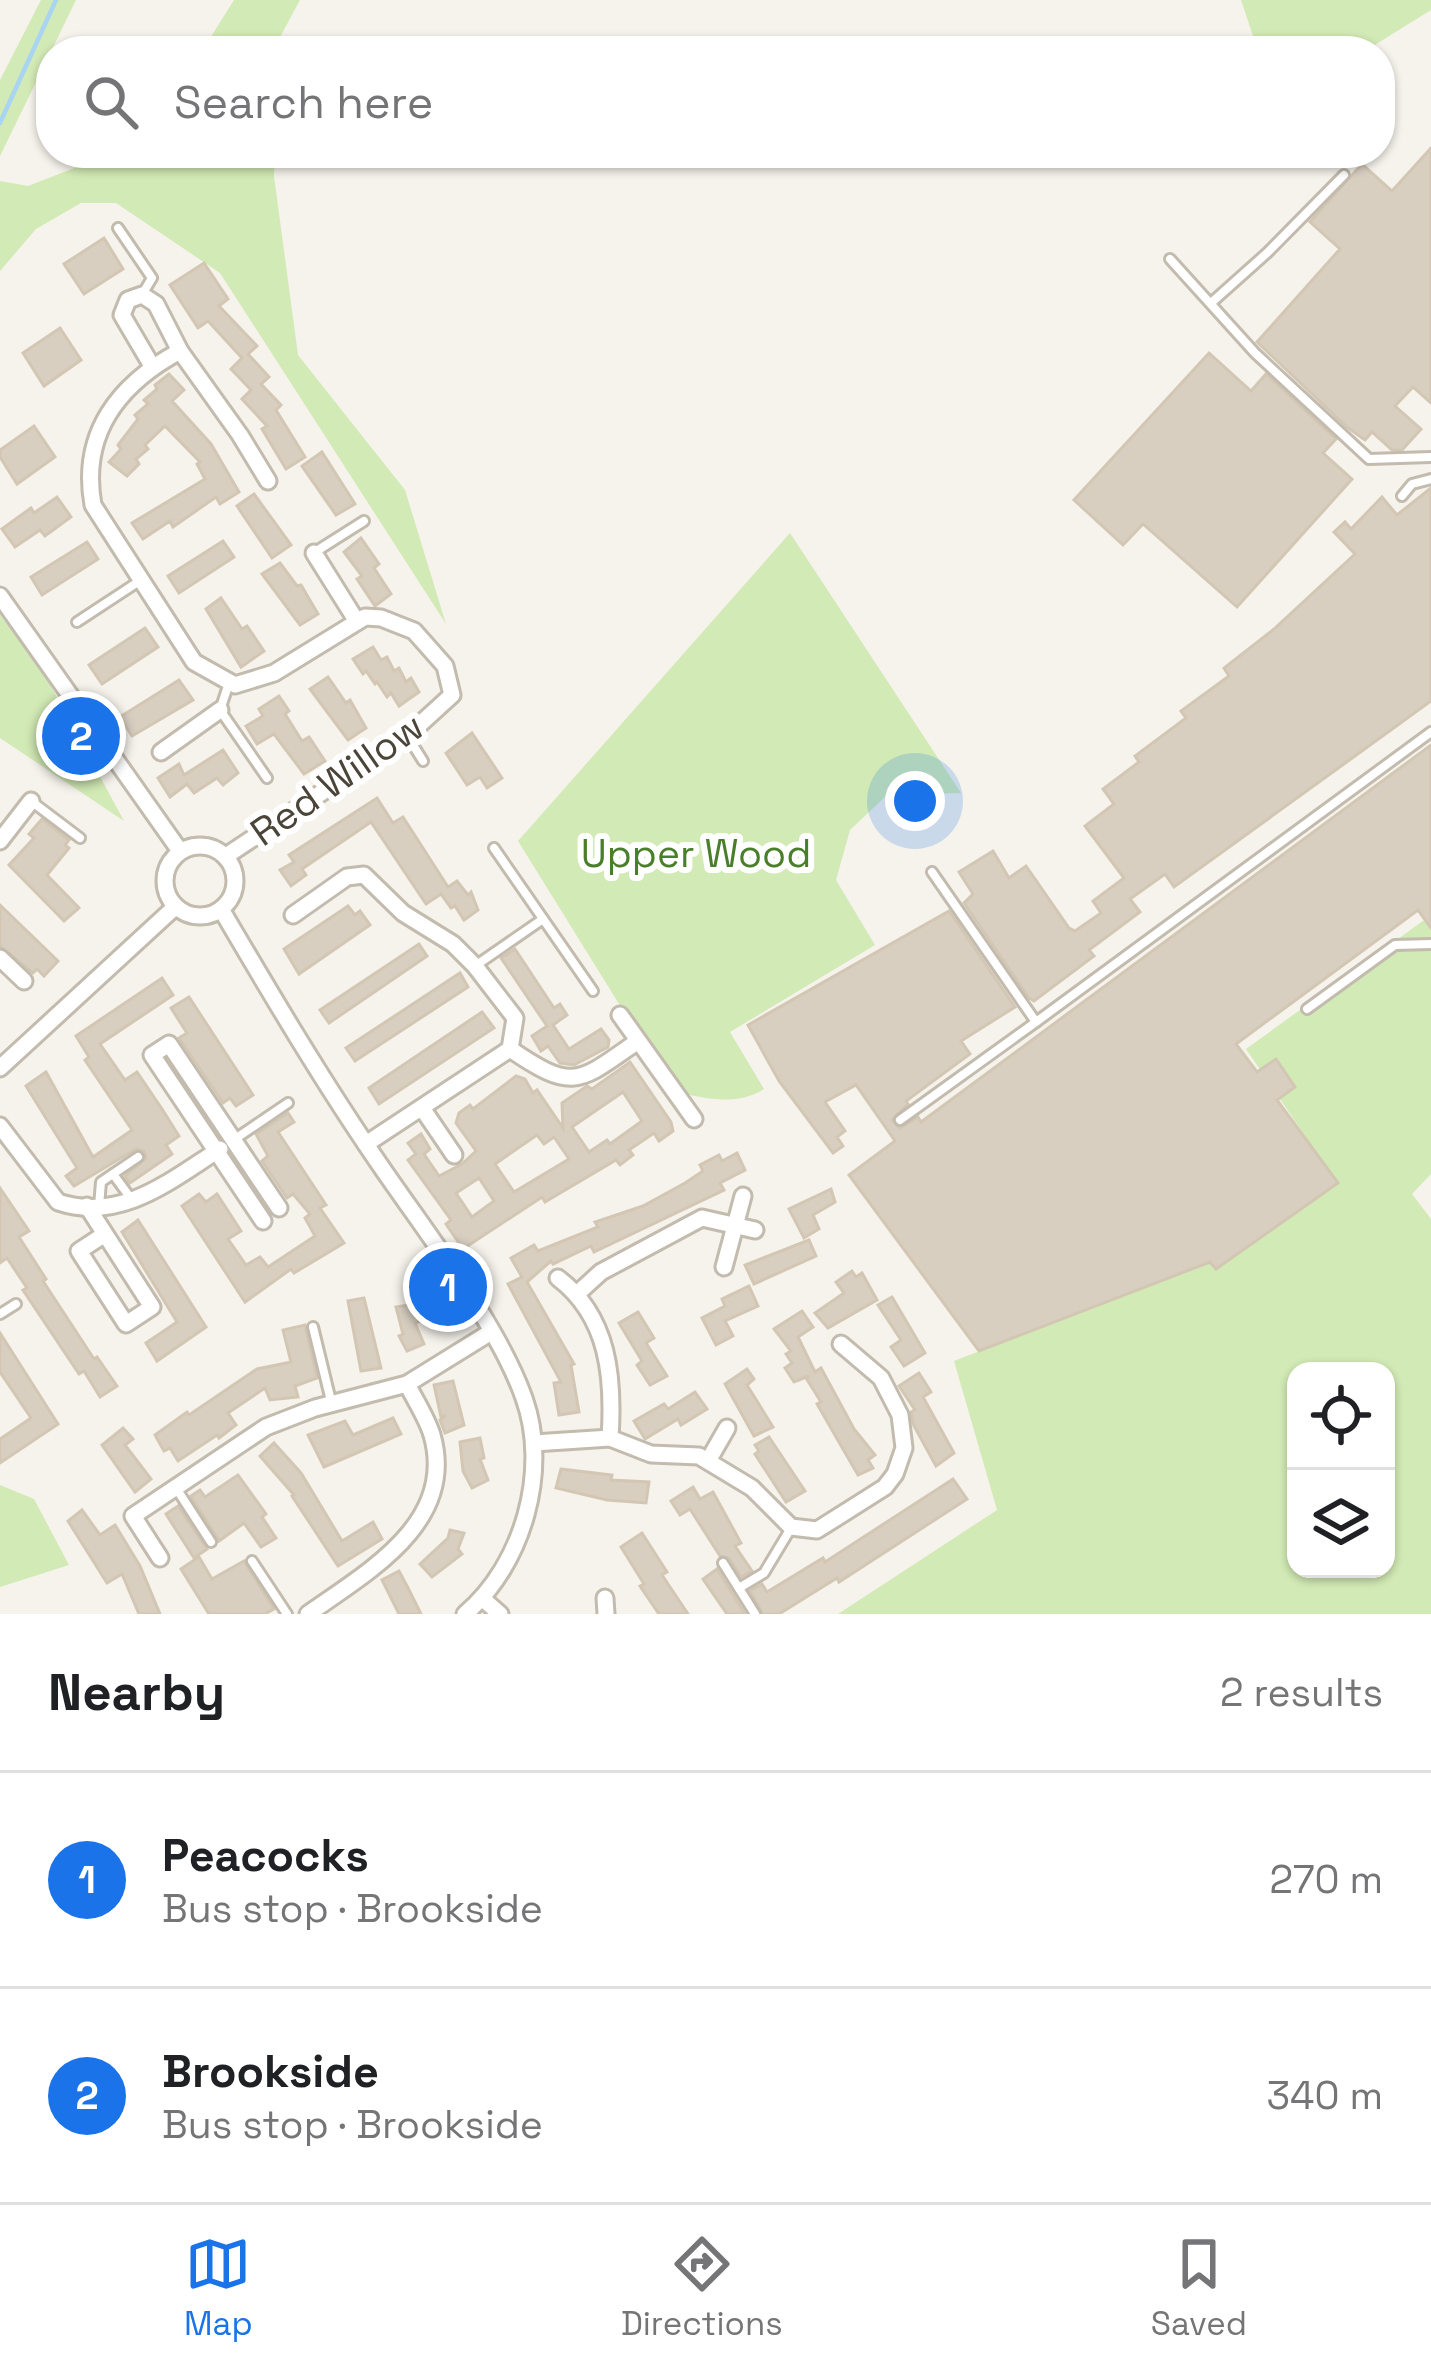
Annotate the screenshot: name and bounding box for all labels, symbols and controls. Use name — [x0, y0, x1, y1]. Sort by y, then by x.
search box — [36, 36, 1395, 168]
icon: search — [78, 69, 144, 135]
text: Search here — [174, 74, 433, 131]
pin: 2 — [42, 691, 120, 781]
street label: Red Willow — [241, 701, 433, 857]
your location — [885, 771, 945, 831]
park label: Upper Wood — [581, 829, 811, 878]
pin: 1 — [409, 1242, 487, 1332]
map controls — [1287, 1362, 1395, 1578]
button: locate — [1287, 1362, 1395, 1470]
button: layers — [1287, 1470, 1395, 1578]
text: Nearby — [48, 1660, 225, 1725]
text: 2 results — [1220, 1668, 1383, 1717]
text: Peacocks — [162, 1827, 369, 1884]
text: 1 — [78, 1855, 96, 1904]
text: 270 m — [1270, 1855, 1383, 1904]
text: Bus stop · Brookside — [162, 1884, 543, 1933]
text: Brookside — [162, 2043, 379, 2100]
text: 2 — [75, 2071, 99, 2120]
text: 340 m — [1267, 2071, 1383, 2120]
text: Bus stop · Brookside — [162, 2100, 543, 2149]
tab: Map — [184, 2231, 253, 2345]
tab: Directions — [621, 2231, 783, 2345]
tab: Saved — [1151, 2231, 1247, 2345]

